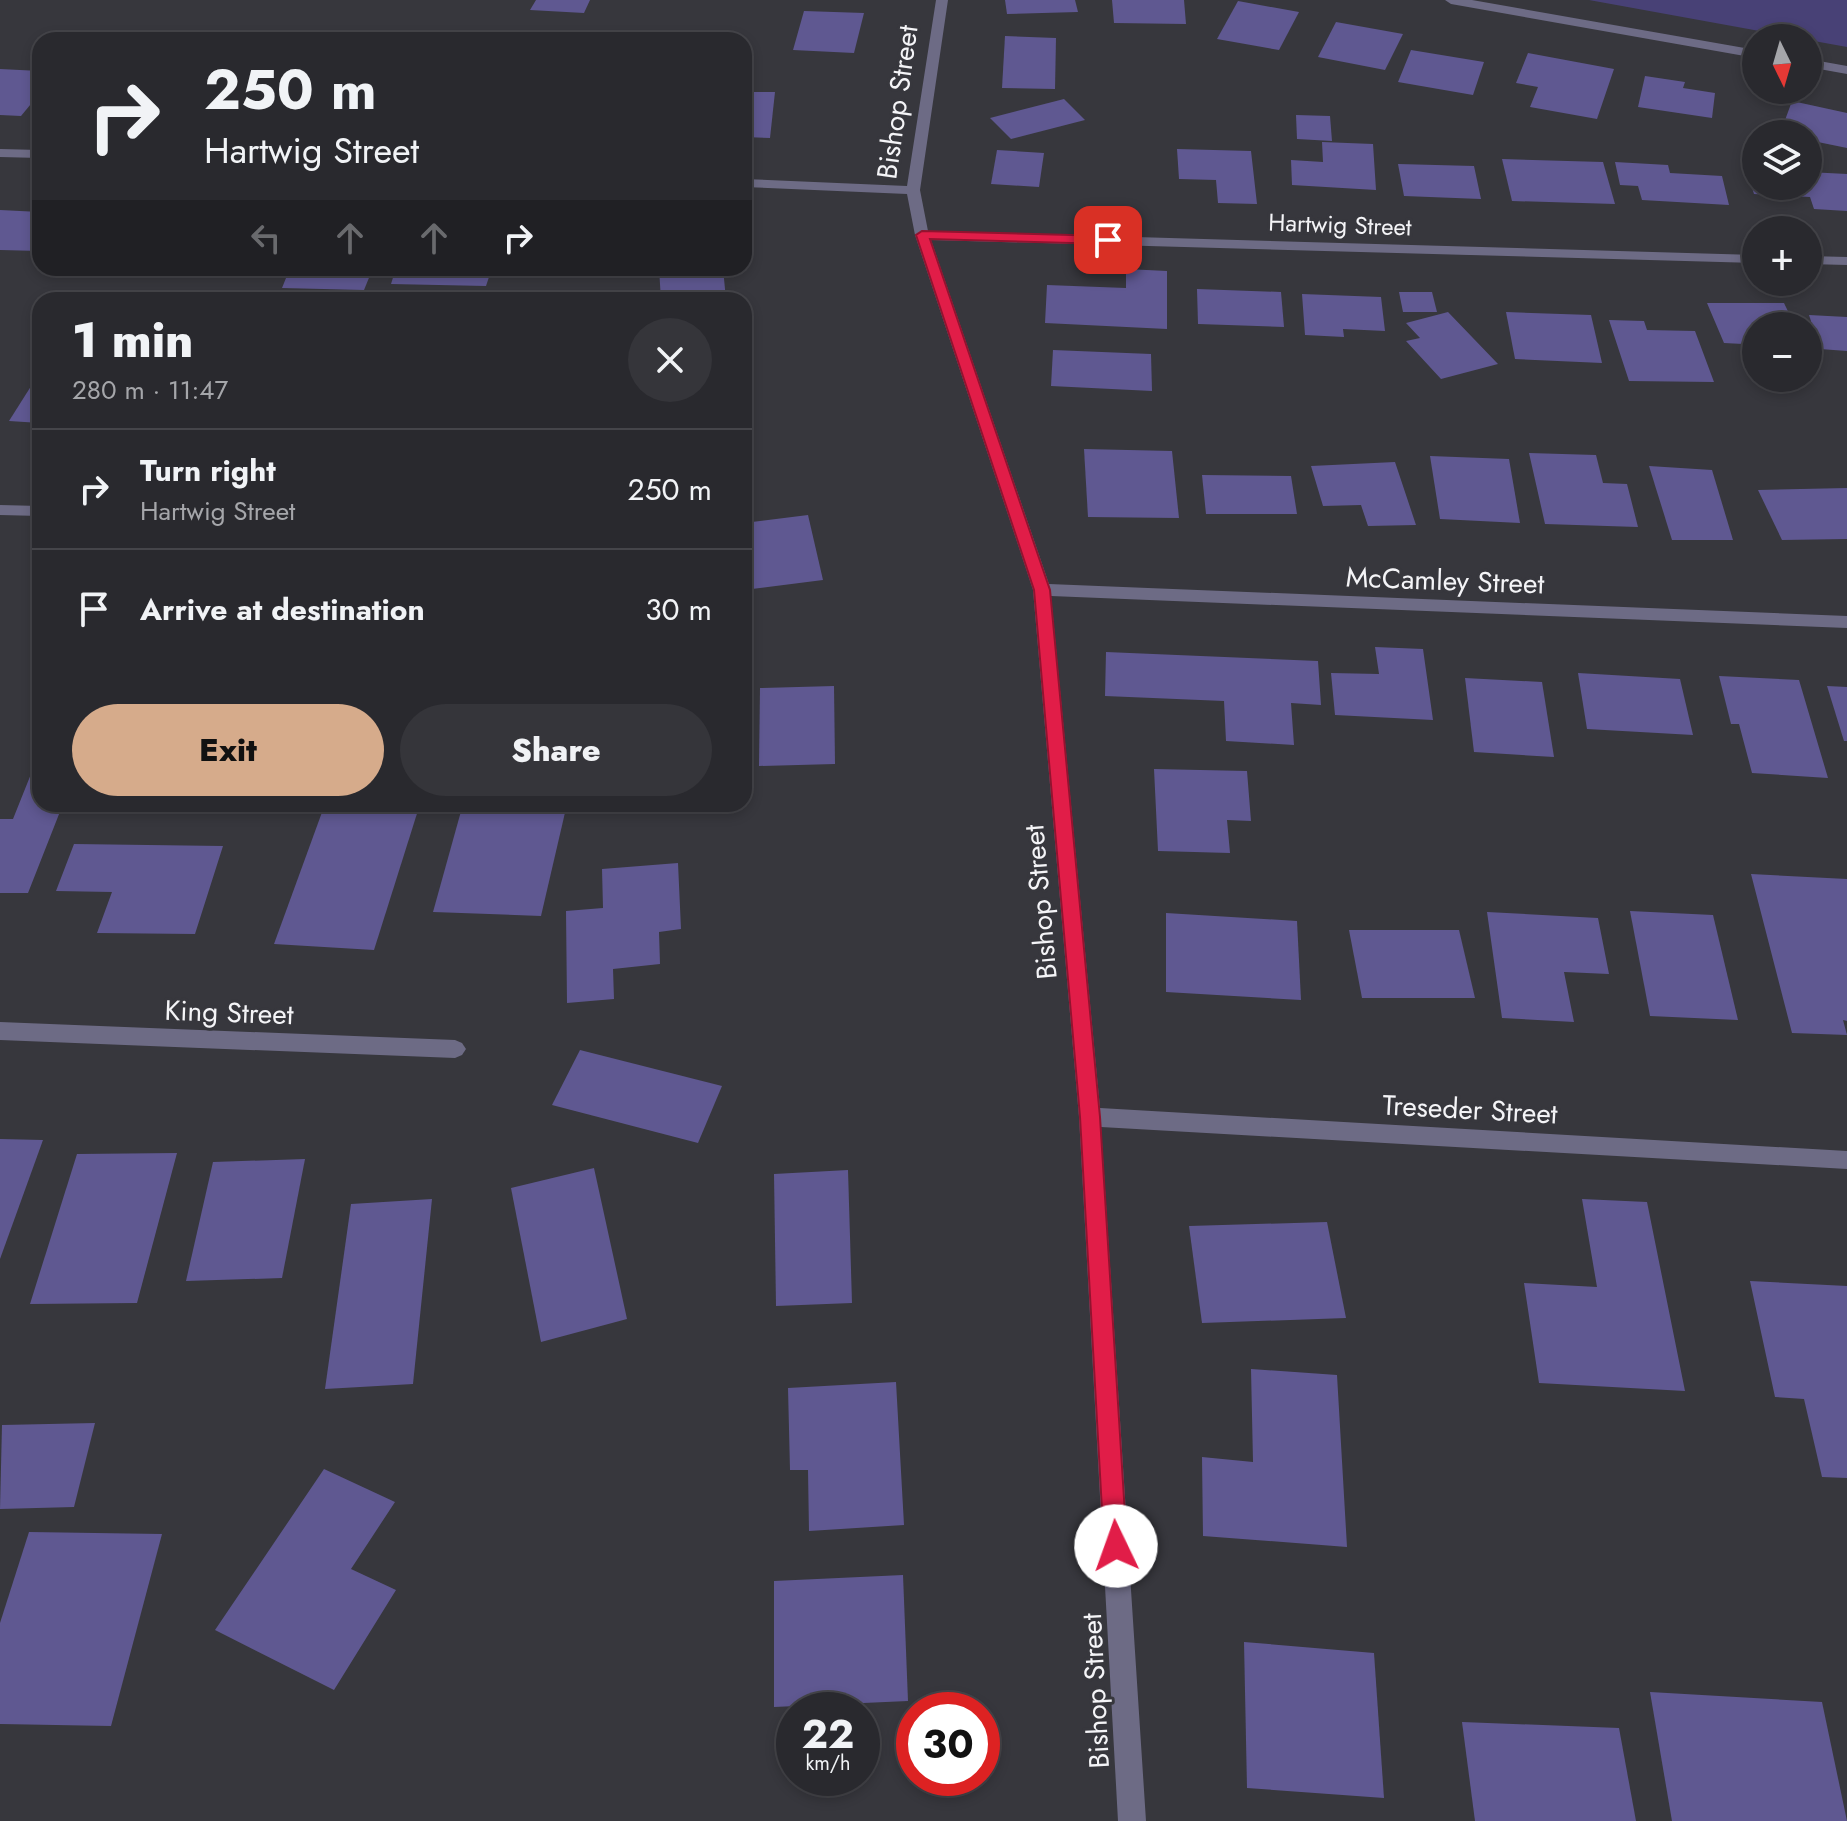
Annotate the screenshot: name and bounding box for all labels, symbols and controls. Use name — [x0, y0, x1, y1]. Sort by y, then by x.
street label: Bishop Street — [866, 22, 929, 182]
north arrow — [1742, 24, 1822, 104]
map controls — [1742, 24, 1822, 392]
text: 250 m — [204, 49, 377, 130]
icon: right — [72, 64, 176, 168]
button: layers — [1742, 120, 1822, 200]
text: Hartwig Street — [204, 124, 419, 176]
street label: Hartwig Street — [1268, 205, 1413, 245]
pin — [1074, 206, 1142, 274]
icon: left — [244, 216, 288, 260]
icon: ahead — [328, 216, 372, 260]
icon: ahead — [412, 216, 456, 260]
icon: right — [496, 216, 540, 260]
button: + — [1742, 216, 1822, 296]
icon: arrive — [1086, 218, 1130, 262]
text: 1 min — [72, 306, 193, 375]
button: − — [1742, 312, 1822, 392]
button: close — [628, 318, 712, 402]
text: 280 m · 11:47 — [72, 371, 228, 409]
text: Turn right — [140, 449, 276, 492]
icon: right — [72, 467, 116, 511]
text: 250 m — [628, 468, 712, 511]
text: Hartwig Street — [140, 492, 295, 530]
street label: McCamley Street — [1345, 557, 1545, 604]
icon: arrive — [72, 587, 116, 631]
text: Arrive at destination — [140, 588, 425, 631]
text: 30 m — [645, 588, 712, 631]
button: Exit — [72, 704, 384, 796]
button: Share — [400, 704, 712, 796]
street label: Bishop Street — [1013, 823, 1068, 981]
street label: King Street — [164, 990, 294, 1035]
street label: Treseder Street — [1381, 1084, 1559, 1135]
position arrow — [1074, 1504, 1158, 1588]
street label: Bishop Street — [1071, 1612, 1120, 1770]
speed limit sign: 30 — [896, 1692, 1000, 1796]
text: 22 — [802, 1705, 854, 1763]
text: km/h — [805, 1749, 851, 1778]

